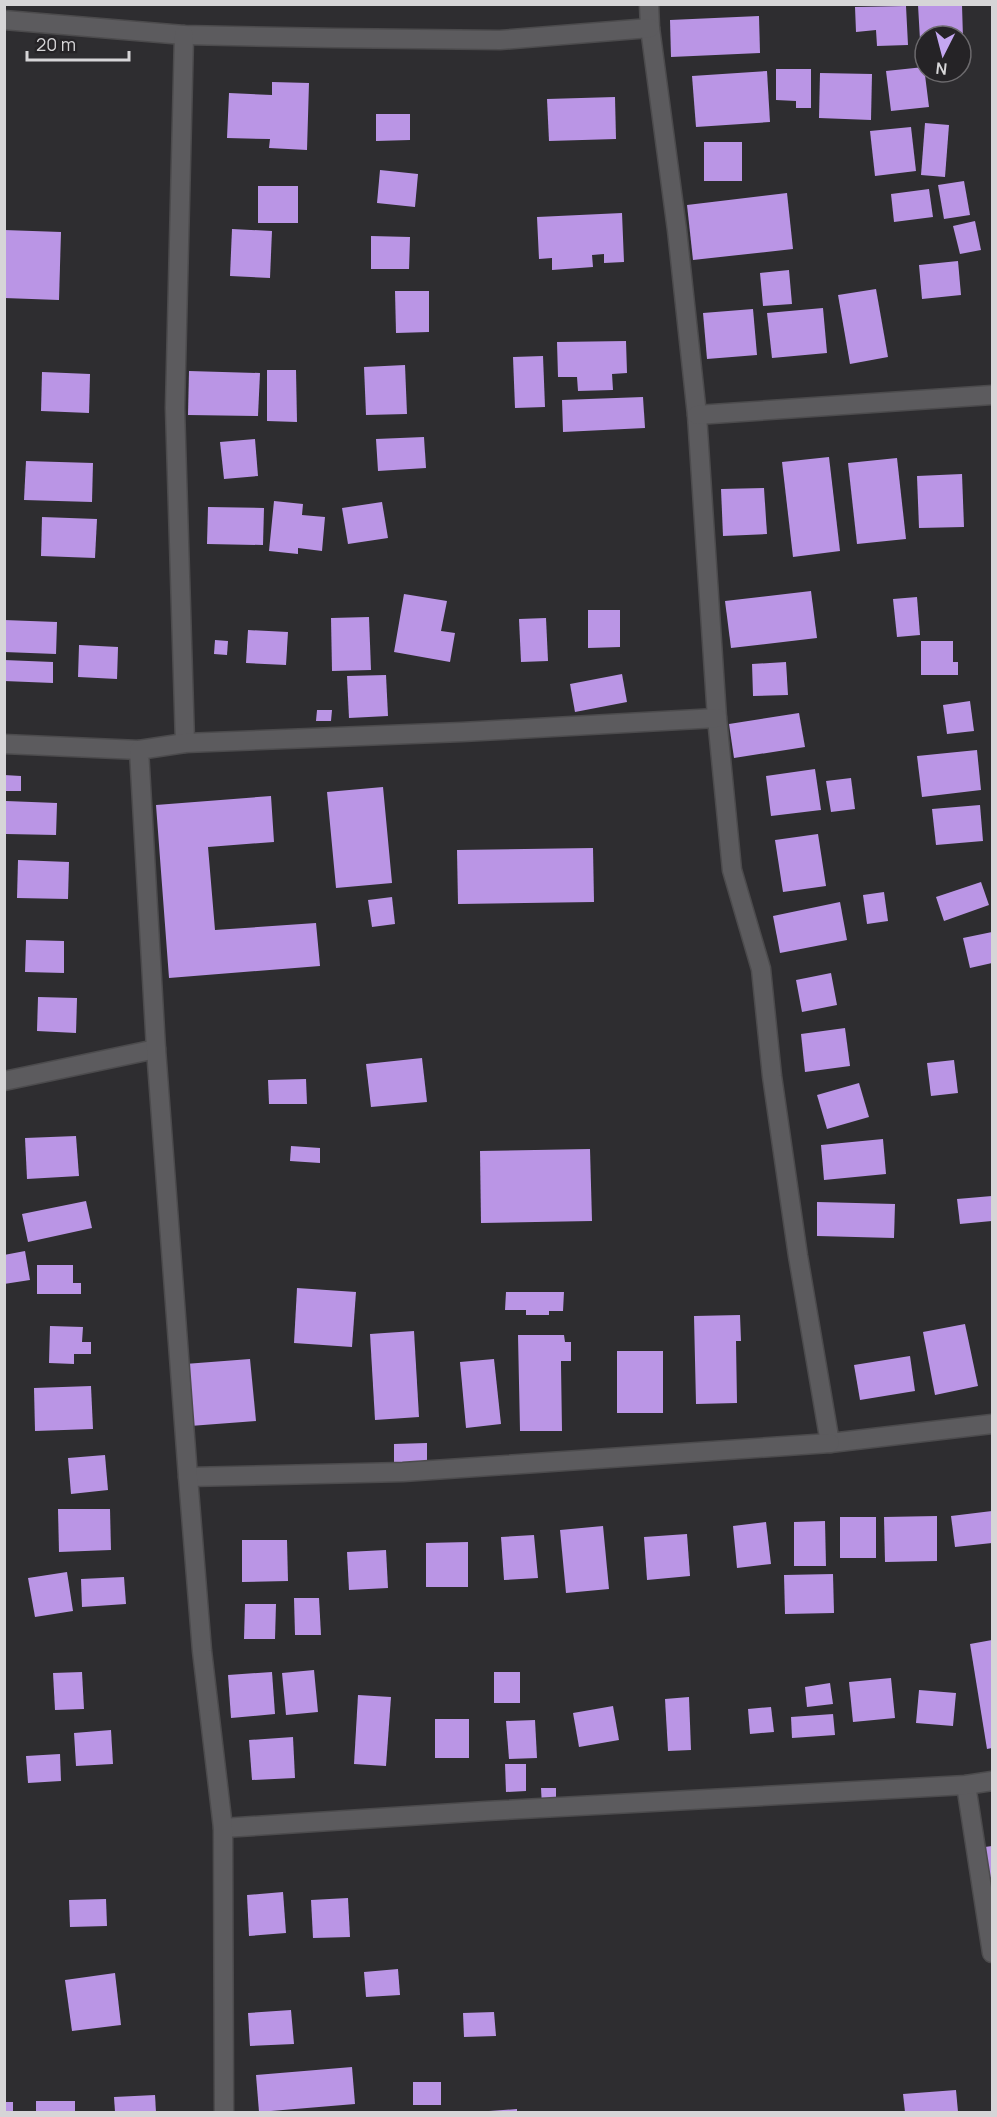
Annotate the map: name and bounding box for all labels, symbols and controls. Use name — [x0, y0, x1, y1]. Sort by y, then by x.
scale bar — [27, 24, 129, 62]
north arrow — [913, 24, 973, 84]
text: 20 m — [36, 32, 76, 56]
text: N — [935, 57, 948, 80]

